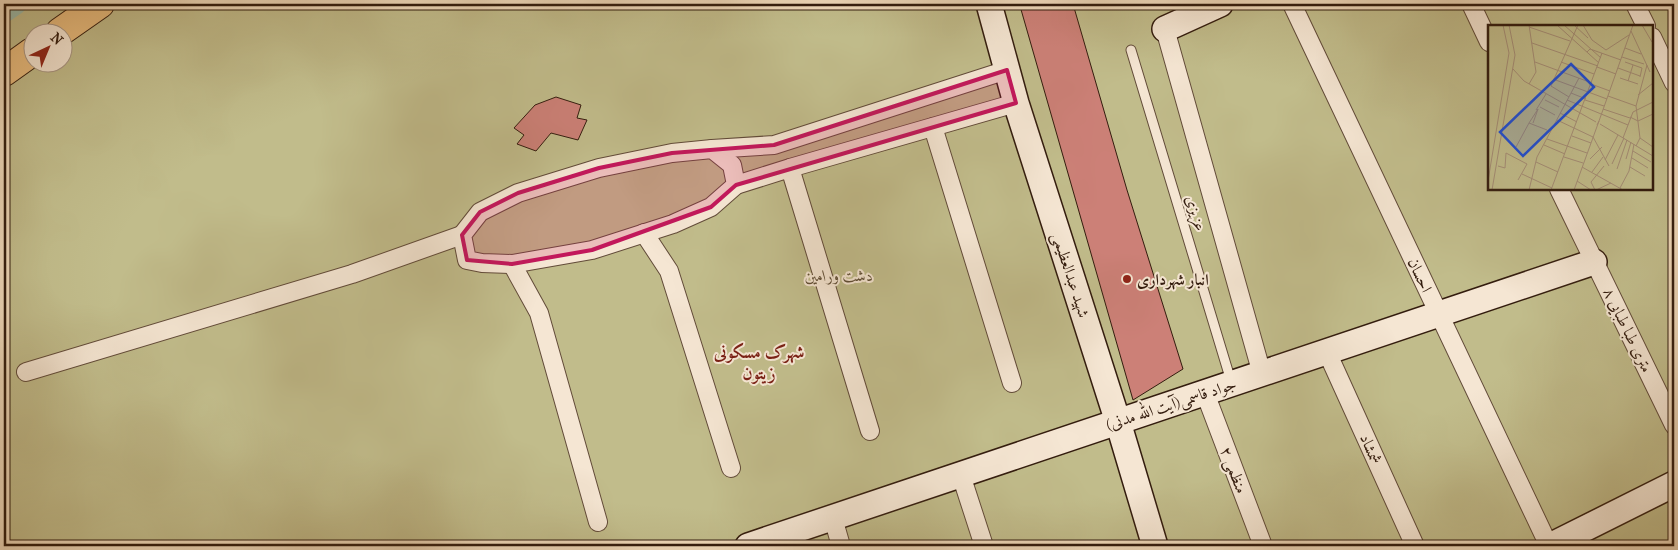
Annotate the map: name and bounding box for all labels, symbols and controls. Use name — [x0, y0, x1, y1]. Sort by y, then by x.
north arrow — [22, 22, 72, 72]
inset map — [1488, 25, 1653, 190]
text: N — [47, 29, 67, 49]
street label: عزیزی — [1180, 193, 1210, 234]
street label: شهید عبدالعظیمی — [1046, 230, 1094, 321]
street label: احسان — [1404, 255, 1436, 295]
park label: دشت ورامین — [805, 266, 873, 285]
place label: انبار شهرداری — [1137, 270, 1209, 290]
marker: انبار شهرداری — [1121, 273, 1133, 285]
street label: ۸ متری طبا طبایی — [1598, 285, 1657, 376]
district label: شهرک مسکونی زیتون — [713, 342, 804, 384]
street label: جواد قاسمی(آیت الله مدنی) — [1102, 371, 1239, 436]
street label: شمشاد — [1356, 431, 1386, 467]
street label: منظمی ۲ — [1215, 444, 1252, 497]

